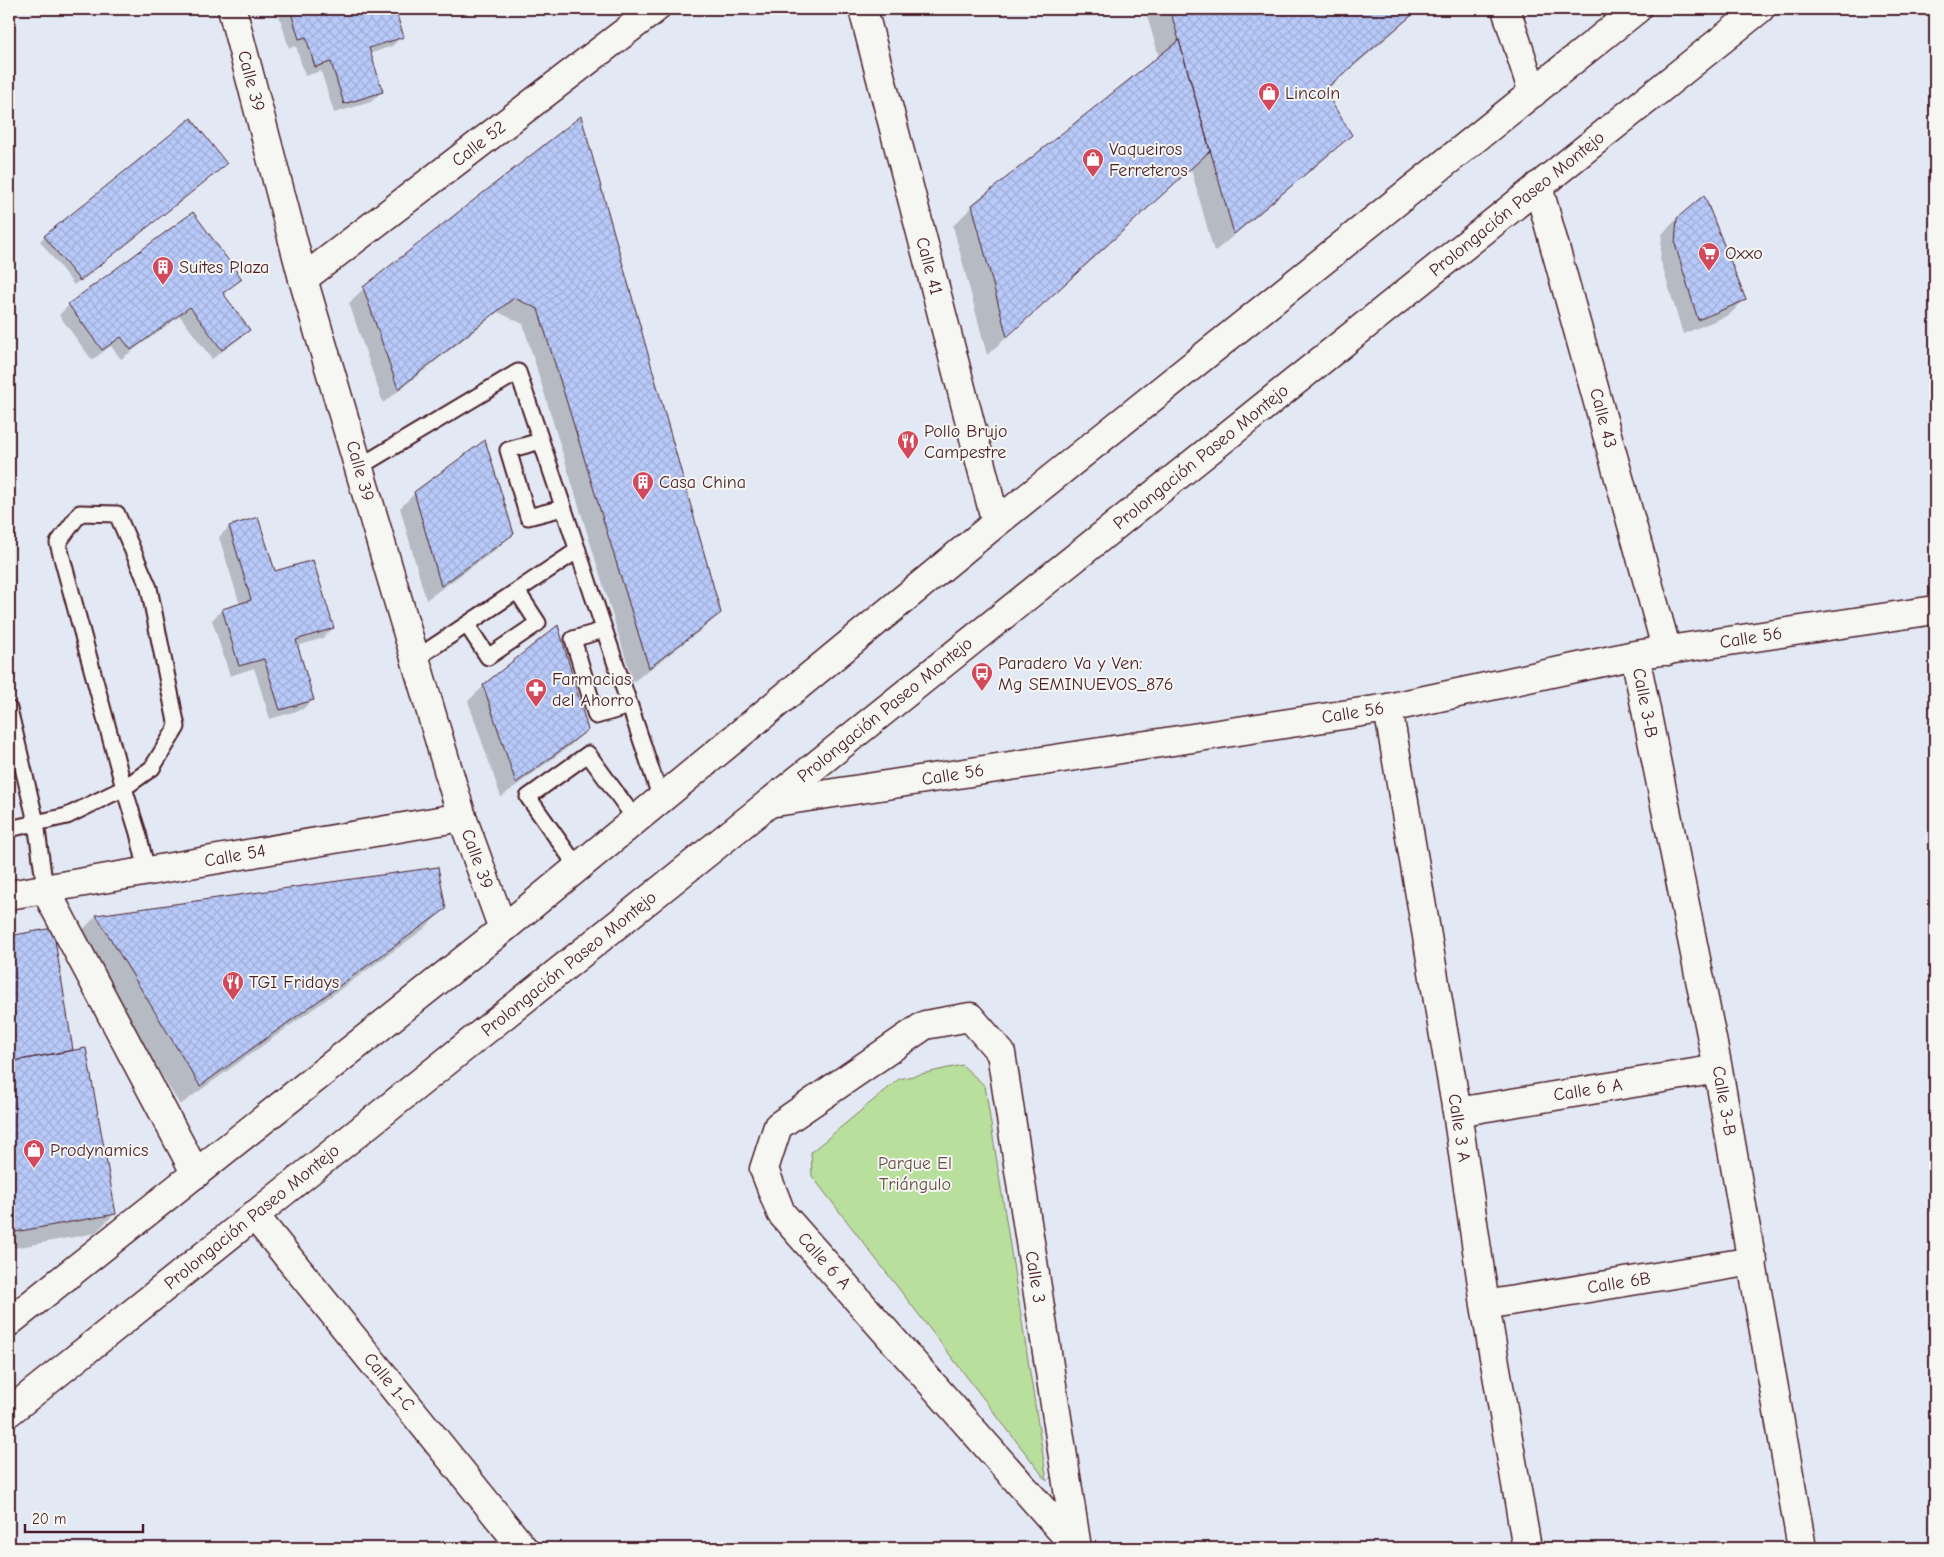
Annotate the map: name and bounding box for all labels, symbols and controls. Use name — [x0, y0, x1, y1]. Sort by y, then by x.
street label: Calle 39 — [233, 48, 269, 114]
shop icon: Lincoln — [1257, 81, 1281, 112]
place label: Lincoln — [1285, 83, 1340, 104]
street label: Calle 52 — [448, 117, 510, 171]
street label: Prolongación Paseo Montejo — [1425, 127, 1609, 281]
place label: Vaqueiros Ferreteros — [1109, 139, 1188, 181]
shop icon: Vaqueiros Ferreteros — [1081, 147, 1105, 178]
street label: Calle 41 — [911, 235, 947, 297]
supermarket icon: Oxxo — [1697, 241, 1721, 272]
place label: Oxxo — [1725, 243, 1763, 264]
building icon: Suites Plaza — [151, 255, 175, 286]
place label: Suites Plaza — [179, 257, 269, 278]
street label: Prolongación Paseo Montejo — [1109, 380, 1293, 534]
street label: Calle 43 — [1585, 386, 1621, 450]
place label: Pollo Brujo Campestre — [924, 421, 1008, 463]
restaurant icon: Pollo Brujo Campestre — [896, 429, 920, 460]
street label: Calle 39 — [341, 438, 379, 504]
building icon: Casa China — [631, 470, 655, 501]
place label: Casa China — [659, 472, 746, 493]
street label: Calle 56 — [1718, 623, 1784, 653]
street label: Prolongación Paseo Montejo — [793, 633, 977, 787]
place label: Paradero Va y Ven: Mg SEMINUEVOS_876 — [998, 653, 1173, 695]
bus stop icon: Paradero Va y Ven: Mg SEMINUEVOS_876 — [970, 661, 994, 692]
street label: Calle 3-B — [1628, 666, 1662, 740]
place label: Farmacias del Ahorro — [552, 669, 634, 711]
pharmacy icon: Farmacias del Ahorro — [524, 677, 548, 708]
street label: Calle 56 — [1320, 698, 1386, 728]
street label: Calle 56 — [920, 760, 986, 790]
street label: Calle 39 — [457, 826, 497, 892]
street label: Calle 54 — [203, 840, 267, 872]
street label: Prolongación Paseo Montejo — [477, 887, 661, 1041]
restaurant icon: TGI Fridays — [221, 970, 245, 1001]
place label: TGI Fridays — [249, 972, 339, 993]
street label: Calle 3-B — [1708, 1064, 1740, 1138]
street label: Calle 6 A — [1552, 1074, 1624, 1106]
street label: Calle 3 A — [1443, 1092, 1475, 1164]
shop icon: Prodynamics — [22, 1138, 46, 1169]
place label: Prodynamics — [50, 1140, 148, 1161]
street label: Prolongación Paseo Montejo — [160, 1140, 344, 1294]
park label: Parque El Triángulo — [878, 1153, 952, 1195]
street label: Calle 6 A — [793, 1228, 855, 1294]
street label: Calle 3 — [1021, 1249, 1049, 1305]
street label: Calle 6B — [1586, 1268, 1652, 1298]
street label: Calle 1-C — [359, 1349, 419, 1415]
scale bar — [25, 1502, 142, 1534]
text: 20 m — [32, 1510, 66, 1528]

